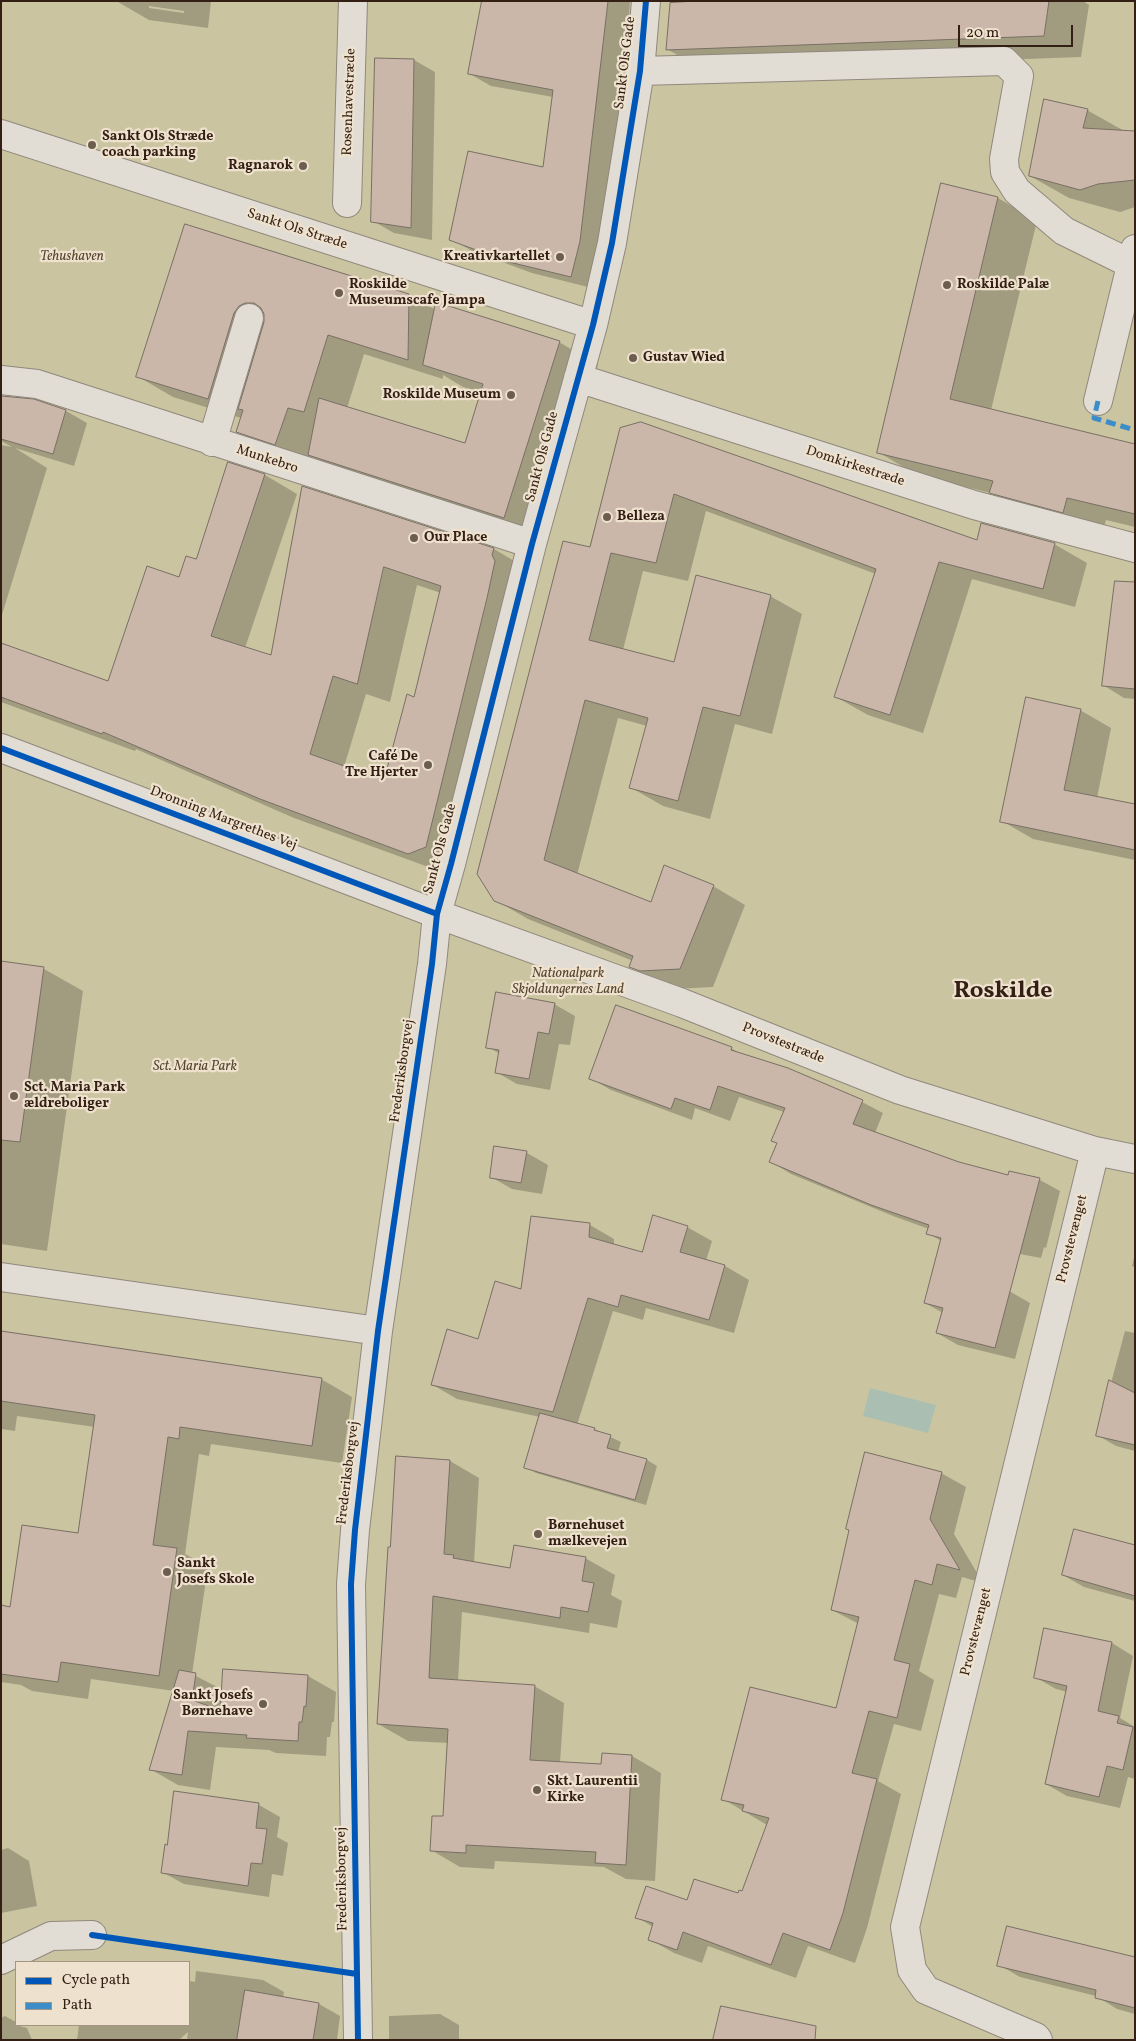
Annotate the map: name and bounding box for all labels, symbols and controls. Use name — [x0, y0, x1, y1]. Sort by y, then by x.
scale bar — [961, 15, 1076, 47]
street label: Sankt Ols Gade — [612, 16, 640, 110]
text: 20 m — [966, 23, 999, 44]
street label: Rosenhavestræde — [340, 48, 360, 156]
place label: Sankt Ols Stræde coach parking — [102, 129, 213, 162]
marker: Sankt Ols Stræde coach parking — [86, 139, 98, 151]
place label: Ragnarok — [228, 158, 293, 174]
marker: Ragnarok — [297, 160, 309, 172]
street label: Sankt Ols Stræde — [245, 206, 349, 254]
park label: Tehushaven — [40, 249, 104, 265]
place label: Kreativkartellet — [444, 249, 550, 265]
marker: Kreativkartellet — [554, 251, 566, 263]
place label: Roskilde Museumscafe Jampa — [349, 277, 485, 310]
place label: Roskilde Palæ — [957, 277, 1049, 293]
marker: Roskilde Palæ — [941, 279, 953, 291]
marker: Roskilde Museumscafe Jampa — [333, 287, 345, 299]
place label: Gustav Wied — [643, 350, 725, 366]
marker: Gustav Wied — [627, 352, 639, 364]
place label: Roskilde Museum — [383, 387, 501, 403]
marker: Roskilde Museum — [505, 389, 517, 401]
street label: Sankt Ols Gade — [523, 410, 563, 504]
street label: Munkebro — [234, 442, 300, 478]
street label: Domkirkestræde — [803, 443, 907, 491]
place label: Belleza — [617, 509, 665, 525]
marker: Belleza — [601, 511, 613, 523]
place label: Our Place — [424, 530, 487, 546]
marker: Our Place — [408, 532, 420, 544]
place label: Café De Tre Hjerter — [345, 749, 418, 782]
marker: Café De Tre Hjerter — [422, 759, 434, 771]
street label: Dronning Margrethes Vej — [147, 783, 299, 855]
street label: Sankt Ols Gade — [421, 802, 461, 896]
park label: Nationalpark Skjoldungernes Land — [512, 966, 624, 999]
district label: Roskilde — [953, 979, 1053, 1007]
street label: Frederiksborgvej — [387, 1018, 419, 1124]
street label: Provstestræde — [739, 1020, 827, 1068]
park label: Sct. Maria Park — [153, 1059, 237, 1075]
place label: Sct. Maria Park ældreboliger — [24, 1080, 125, 1112]
marker: Sct. Maria Park ældreboliger — [8, 1090, 20, 1102]
street label: Provstevænget — [1054, 1193, 1092, 1285]
street label: Frederiksborgvej — [334, 1420, 364, 1526]
place label: Børnehuset mælkevejen — [548, 1518, 627, 1550]
marker: Børnehuset mælkevejen — [532, 1528, 544, 1540]
place label: Sankt Josefs Skole — [177, 1556, 254, 1588]
marker: Sankt Josefs Skole — [161, 1566, 173, 1578]
street label: Provstevænget — [958, 1586, 996, 1678]
place label: Sankt Josefs Børnehave — [173, 1688, 253, 1720]
marker: Sankt Josefs Børnehave — [257, 1698, 269, 1710]
place label: Skt. Laurentii Kirke — [547, 1774, 638, 1806]
marker: Skt. Laurentii Kirke — [531, 1784, 543, 1796]
street label: Frederiksborgvej — [334, 1827, 352, 1931]
legend — [15, 1961, 190, 2026]
text: Cycle path — [62, 1970, 130, 1991]
text: Path — [62, 1995, 92, 2016]

